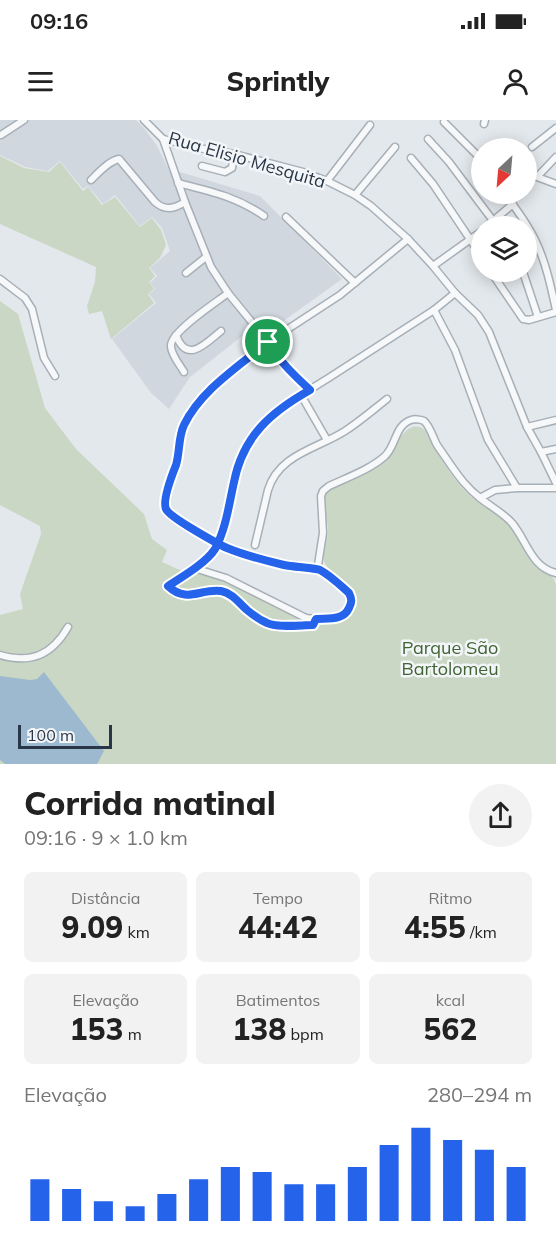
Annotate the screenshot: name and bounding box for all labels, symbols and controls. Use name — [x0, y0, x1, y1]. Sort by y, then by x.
text: 09:16 — [30, 7, 88, 35]
text: Sprintly — [227, 64, 329, 98]
icon: menu — [24, 65, 57, 98]
icon: person — [499, 65, 532, 98]
street label: Rua Elisio Mesquita — [166, 126, 328, 193]
north arrow — [471, 138, 537, 204]
map controls — [471, 138, 537, 282]
button: layers — [471, 216, 537, 282]
pin — [242, 316, 293, 367]
icon: arrive — [251, 325, 284, 358]
park label: Parque São Bartolomeu — [401, 636, 499, 680]
scale bar — [18, 722, 112, 750]
text: 100 m — [27, 725, 74, 745]
text: Corrida matinal — [24, 782, 276, 823]
button: share — [469, 784, 532, 847]
text: 09:16 · 9 × 1.0 km — [24, 825, 188, 850]
text: Distância — [71, 888, 140, 908]
text: Tempo — [253, 888, 303, 908]
text: Ritmo — [428, 888, 472, 908]
text: 9.09 — [62, 908, 123, 946]
text: 44:42 — [238, 908, 318, 946]
text: 4:55 — [404, 908, 466, 946]
text: km — [123, 922, 150, 942]
text: /km — [466, 922, 497, 942]
text: Elevação — [72, 990, 139, 1010]
text: Batimentos — [236, 990, 320, 1010]
text: kcal — [436, 990, 465, 1010]
text: 153 — [70, 1010, 124, 1048]
text: 138 — [232, 1010, 286, 1048]
text: 562 — [423, 1010, 477, 1048]
text: m — [124, 1024, 142, 1044]
text: bpm — [286, 1024, 324, 1044]
text: Elevação — [24, 1082, 107, 1107]
text: 280–294 m — [427, 1082, 532, 1107]

